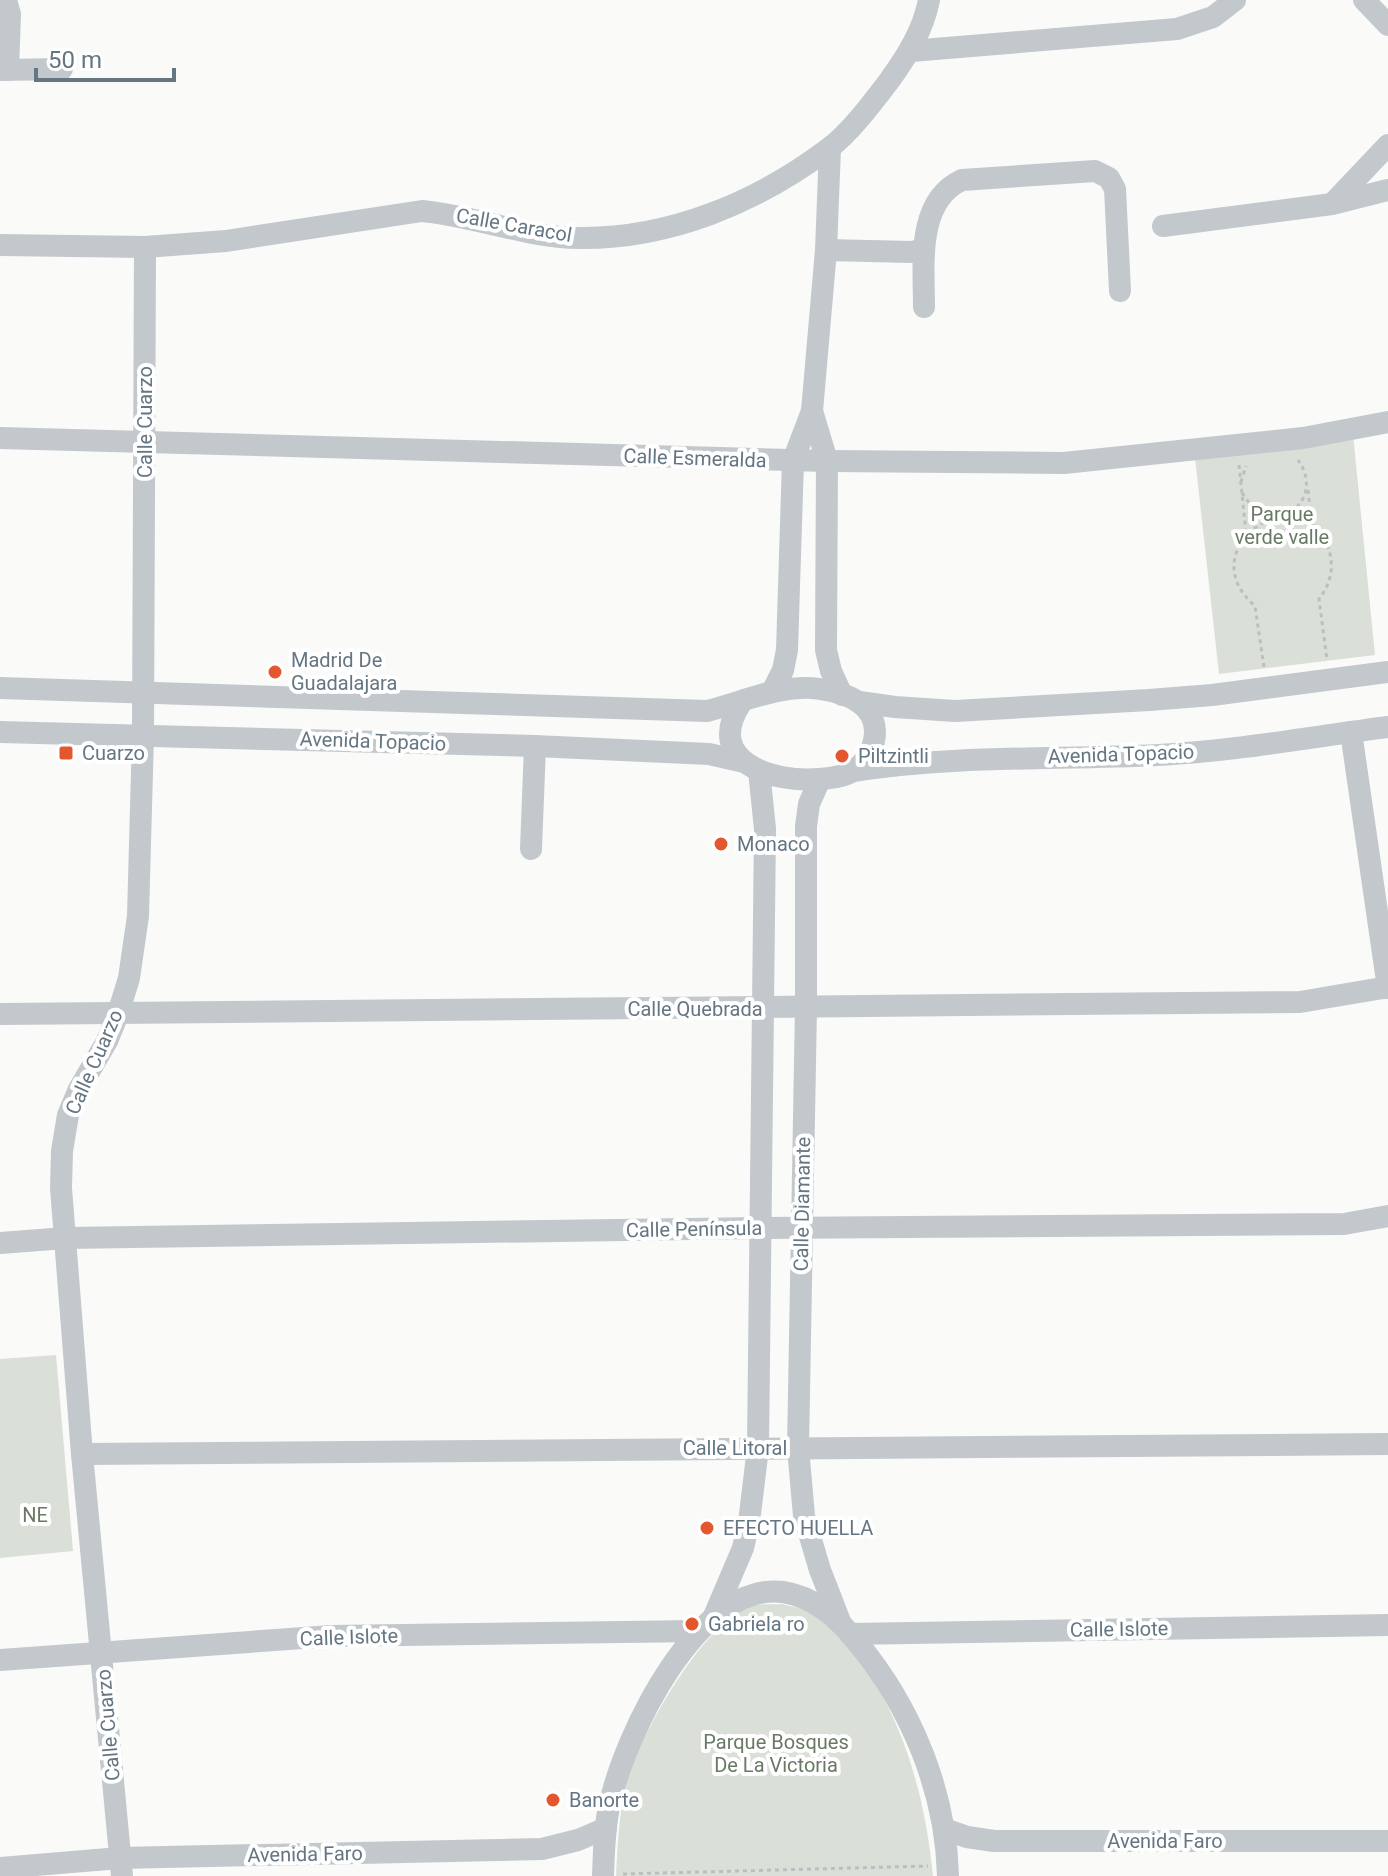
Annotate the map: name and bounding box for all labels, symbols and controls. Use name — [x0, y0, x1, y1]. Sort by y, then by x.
scale bar — [36, 32, 174, 82]
text: 50 m — [48, 46, 102, 74]
street label: Calle Caracol — [454, 203, 574, 247]
street label: Calle Cuarzo — [133, 366, 157, 478]
street label: Calle Esmeralda — [623, 444, 767, 472]
park label: Parque verde valle — [1235, 502, 1329, 549]
place label: Madrid De Guadalajara — [291, 648, 397, 695]
marker: Madrid De Guadalajara — [266, 663, 284, 681]
street label: Avenida Topacio — [299, 726, 447, 756]
street label: Avenida Topacio — [1047, 739, 1195, 769]
place label: Cuarzo — [82, 741, 145, 765]
marker: Cuarzo — [57, 744, 75, 762]
place label: Piltzintli — [858, 744, 929, 768]
marker: Piltzintli — [833, 747, 851, 765]
place label: Monaco — [737, 832, 810, 856]
marker: Monaco — [712, 835, 730, 853]
street label: Calle Quebrada — [627, 997, 763, 1021]
street label: Calle Cuarzo — [60, 1006, 128, 1118]
street label: Calle Diamante — [789, 1136, 815, 1272]
street label: Calle Península — [626, 1216, 762, 1242]
street label: Calle Litoral — [683, 1436, 787, 1460]
park label: NE — [22, 1503, 48, 1527]
place label: EFECTO HUELLA — [723, 1516, 873, 1540]
marker: EFECTO HUELLA — [698, 1519, 716, 1537]
place label: Gabriela ro — [708, 1612, 805, 1636]
marker: Gabriela ro — [683, 1615, 701, 1633]
street label: Calle Islote — [1070, 1616, 1168, 1642]
street label: Calle Islote — [299, 1623, 399, 1651]
street label: Calle Cuarzo — [91, 1668, 125, 1782]
park label: Parque Bosques De La Victoria — [703, 1730, 849, 1777]
place label: Banorte — [569, 1788, 639, 1812]
marker: Banorte — [544, 1791, 562, 1809]
street label: Avenida Faro — [1107, 1829, 1223, 1853]
street label: Avenida Faro — [247, 1841, 363, 1867]

